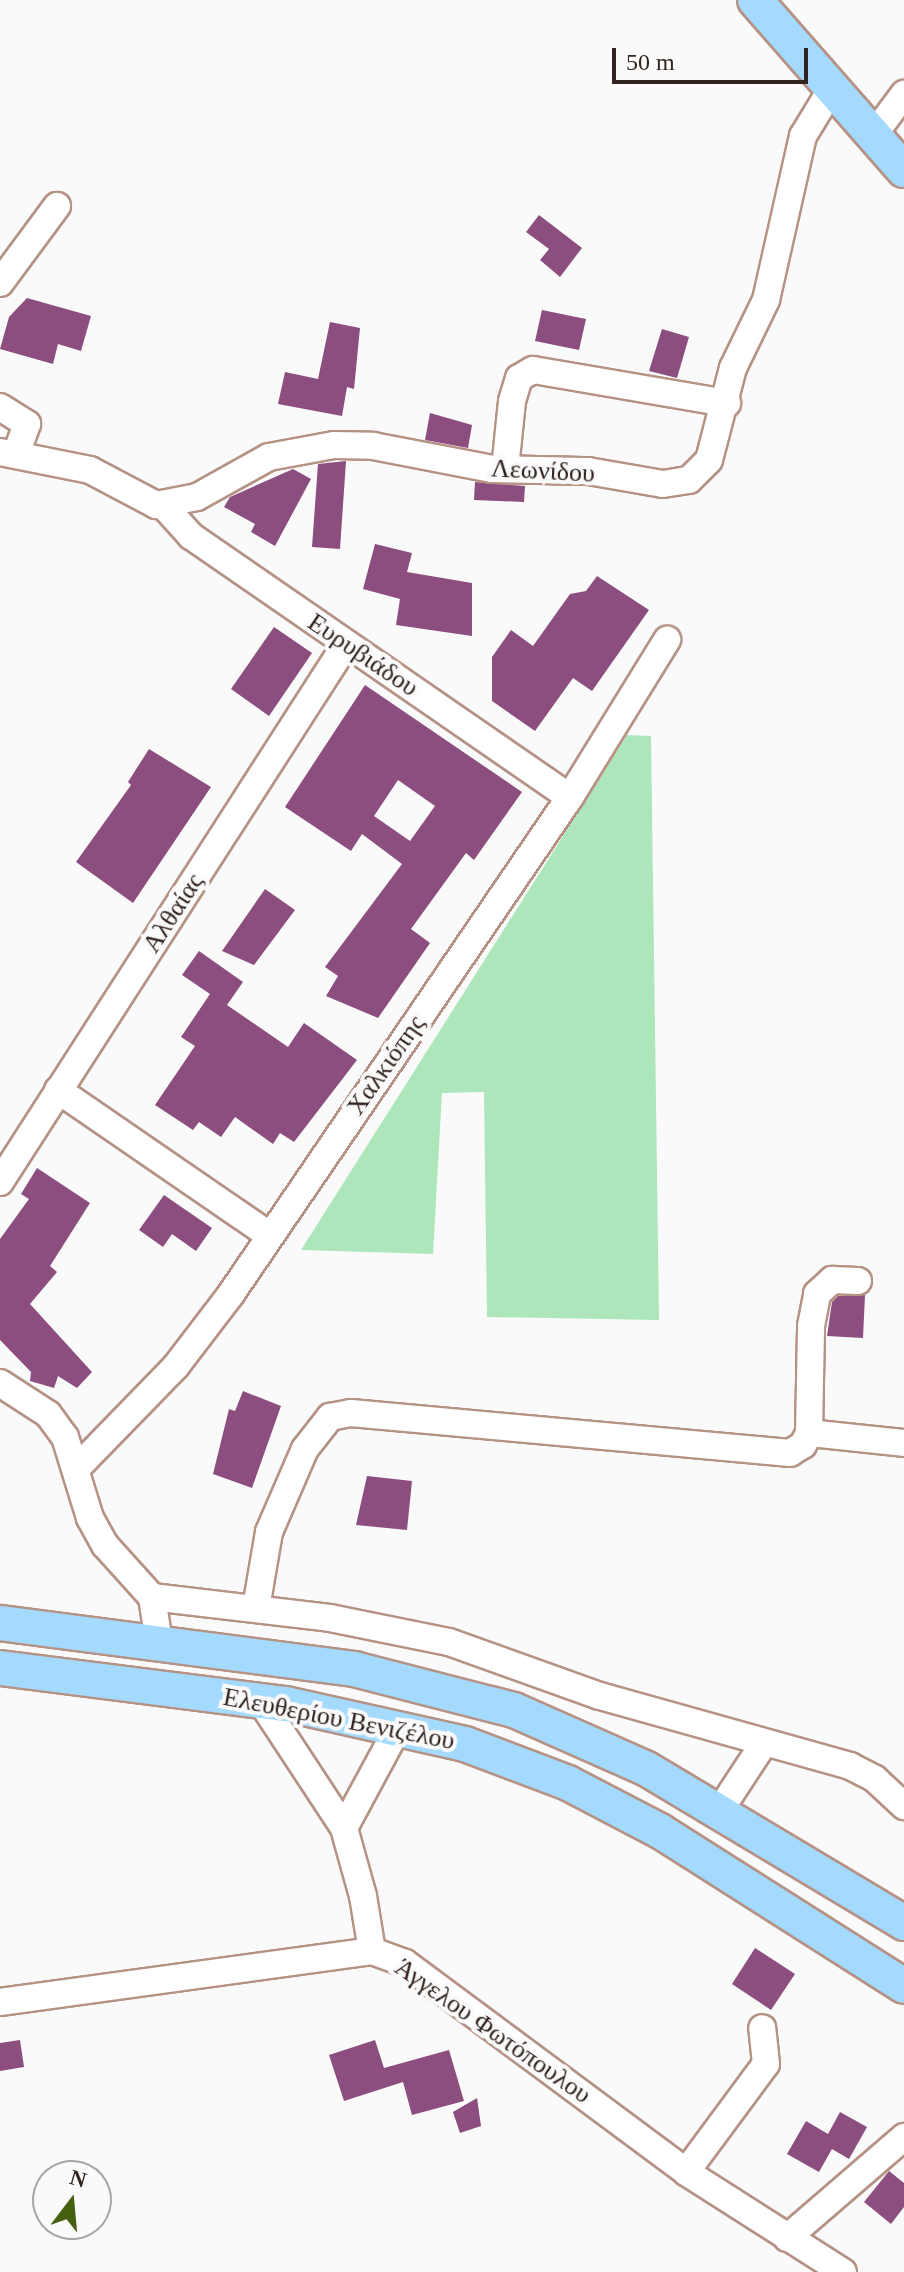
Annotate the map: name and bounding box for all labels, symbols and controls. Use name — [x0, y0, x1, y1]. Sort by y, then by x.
scale bar — [616, 32, 812, 82]
text: 50 m — [626, 49, 675, 75]
street label: Λεωνίδου — [490, 453, 596, 489]
street label: Ευρυβιάδου — [302, 607, 424, 703]
street label: Αλθαίας — [136, 867, 210, 959]
street label: Χαλκιόπης — [340, 1009, 432, 1121]
street label: Ελευθερίου Βενιζέλου — [221, 1681, 457, 1757]
street label: Άγγελου Φωτόπουλου — [389, 1952, 597, 2110]
north arrow — [32, 2160, 112, 2240]
text: N — [67, 2164, 89, 2193]

